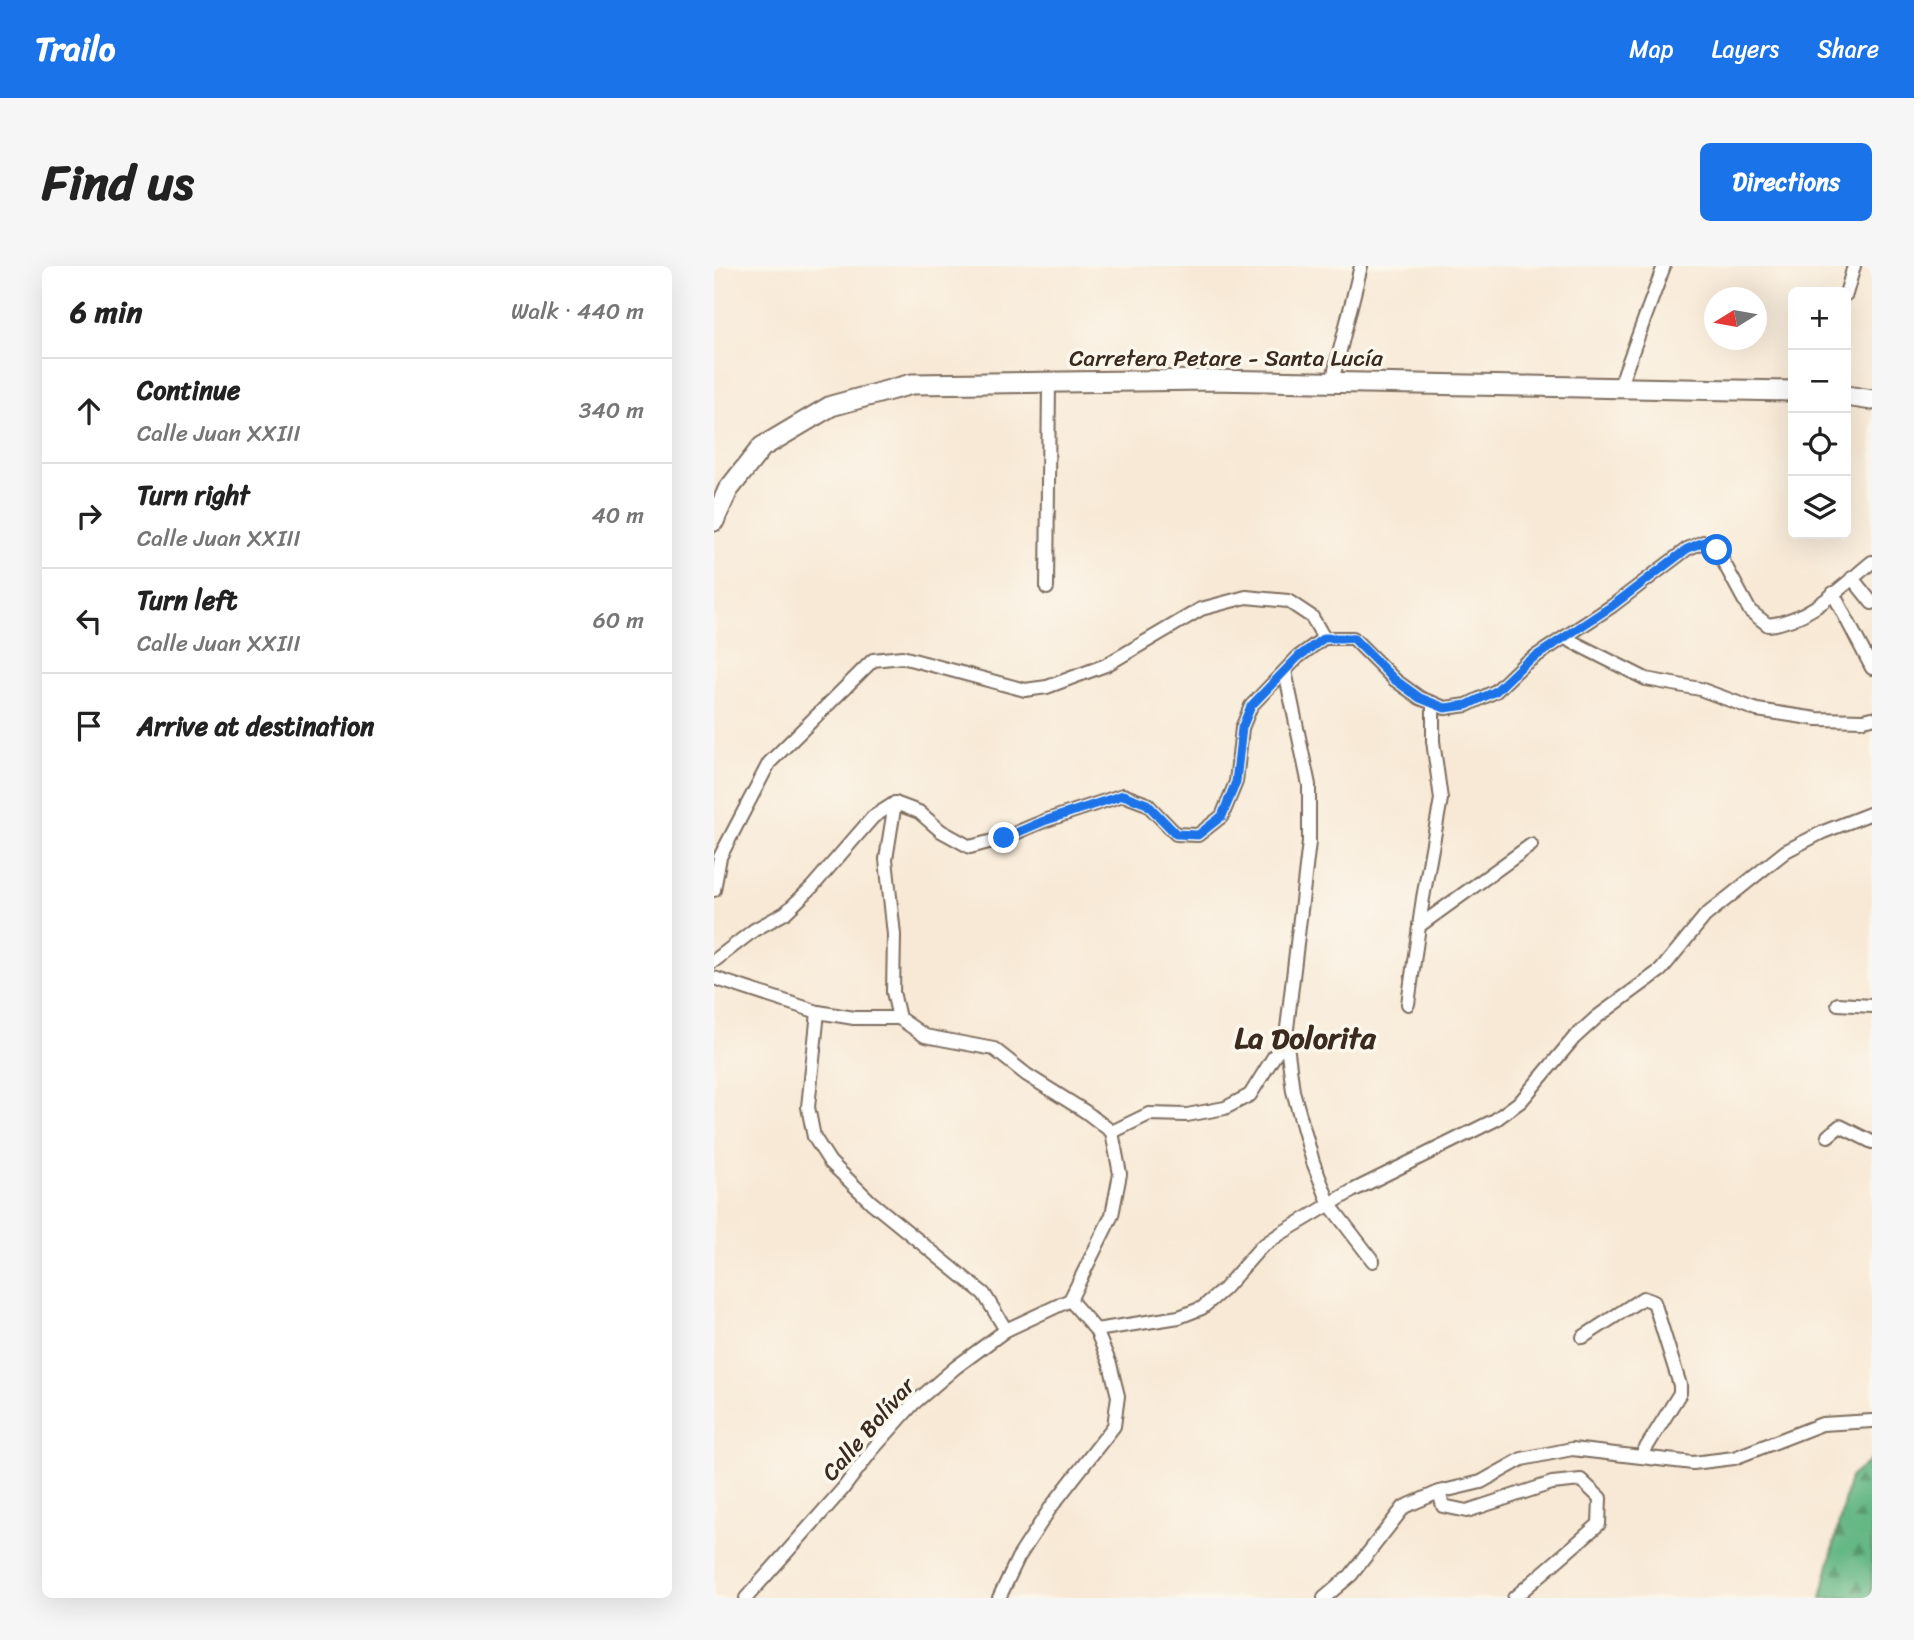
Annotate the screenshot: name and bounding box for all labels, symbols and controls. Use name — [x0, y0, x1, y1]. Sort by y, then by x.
text: Trailo — [35, 20, 115, 78]
text: Map — [1629, 28, 1674, 70]
text: Layers — [1712, 28, 1779, 70]
text: Share — [1817, 28, 1879, 70]
text: Find us — [42, 139, 194, 226]
button: Directions — [1700, 143, 1872, 221]
text: 6 min — [70, 285, 142, 339]
north arrow — [1704, 287, 1767, 350]
map controls — [1788, 287, 1851, 539]
button: + — [1788, 287, 1851, 350]
text: Walk · 440 m — [511, 291, 644, 332]
street label: Carretera Petare - Santa Lucía — [1069, 338, 1383, 379]
button: − — [1788, 350, 1851, 413]
text: Continue — [137, 367, 240, 413]
text: 340 m — [579, 390, 644, 431]
icon: ahead — [70, 392, 108, 430]
text: Calle Juan XXIII — [137, 413, 301, 454]
button: locate — [1788, 413, 1851, 476]
text: Turn right — [137, 472, 250, 518]
button: layers — [1788, 476, 1851, 539]
text: 40 m — [591, 495, 644, 536]
icon: right — [70, 497, 108, 535]
text: Calle Juan XXIII — [137, 518, 301, 559]
route start — [1701, 534, 1732, 565]
text: Turn left — [137, 577, 237, 623]
text: 60 m — [593, 600, 644, 641]
icon: left — [70, 602, 108, 640]
text: Calle Juan XXIII — [137, 623, 301, 664]
text: Arrive at destination — [137, 703, 374, 749]
icon: arrive — [70, 707, 108, 745]
route end — [988, 822, 1019, 853]
district label: La Dolorita — [1234, 1011, 1376, 1065]
street label: Calle Bolívar — [811, 1367, 927, 1491]

